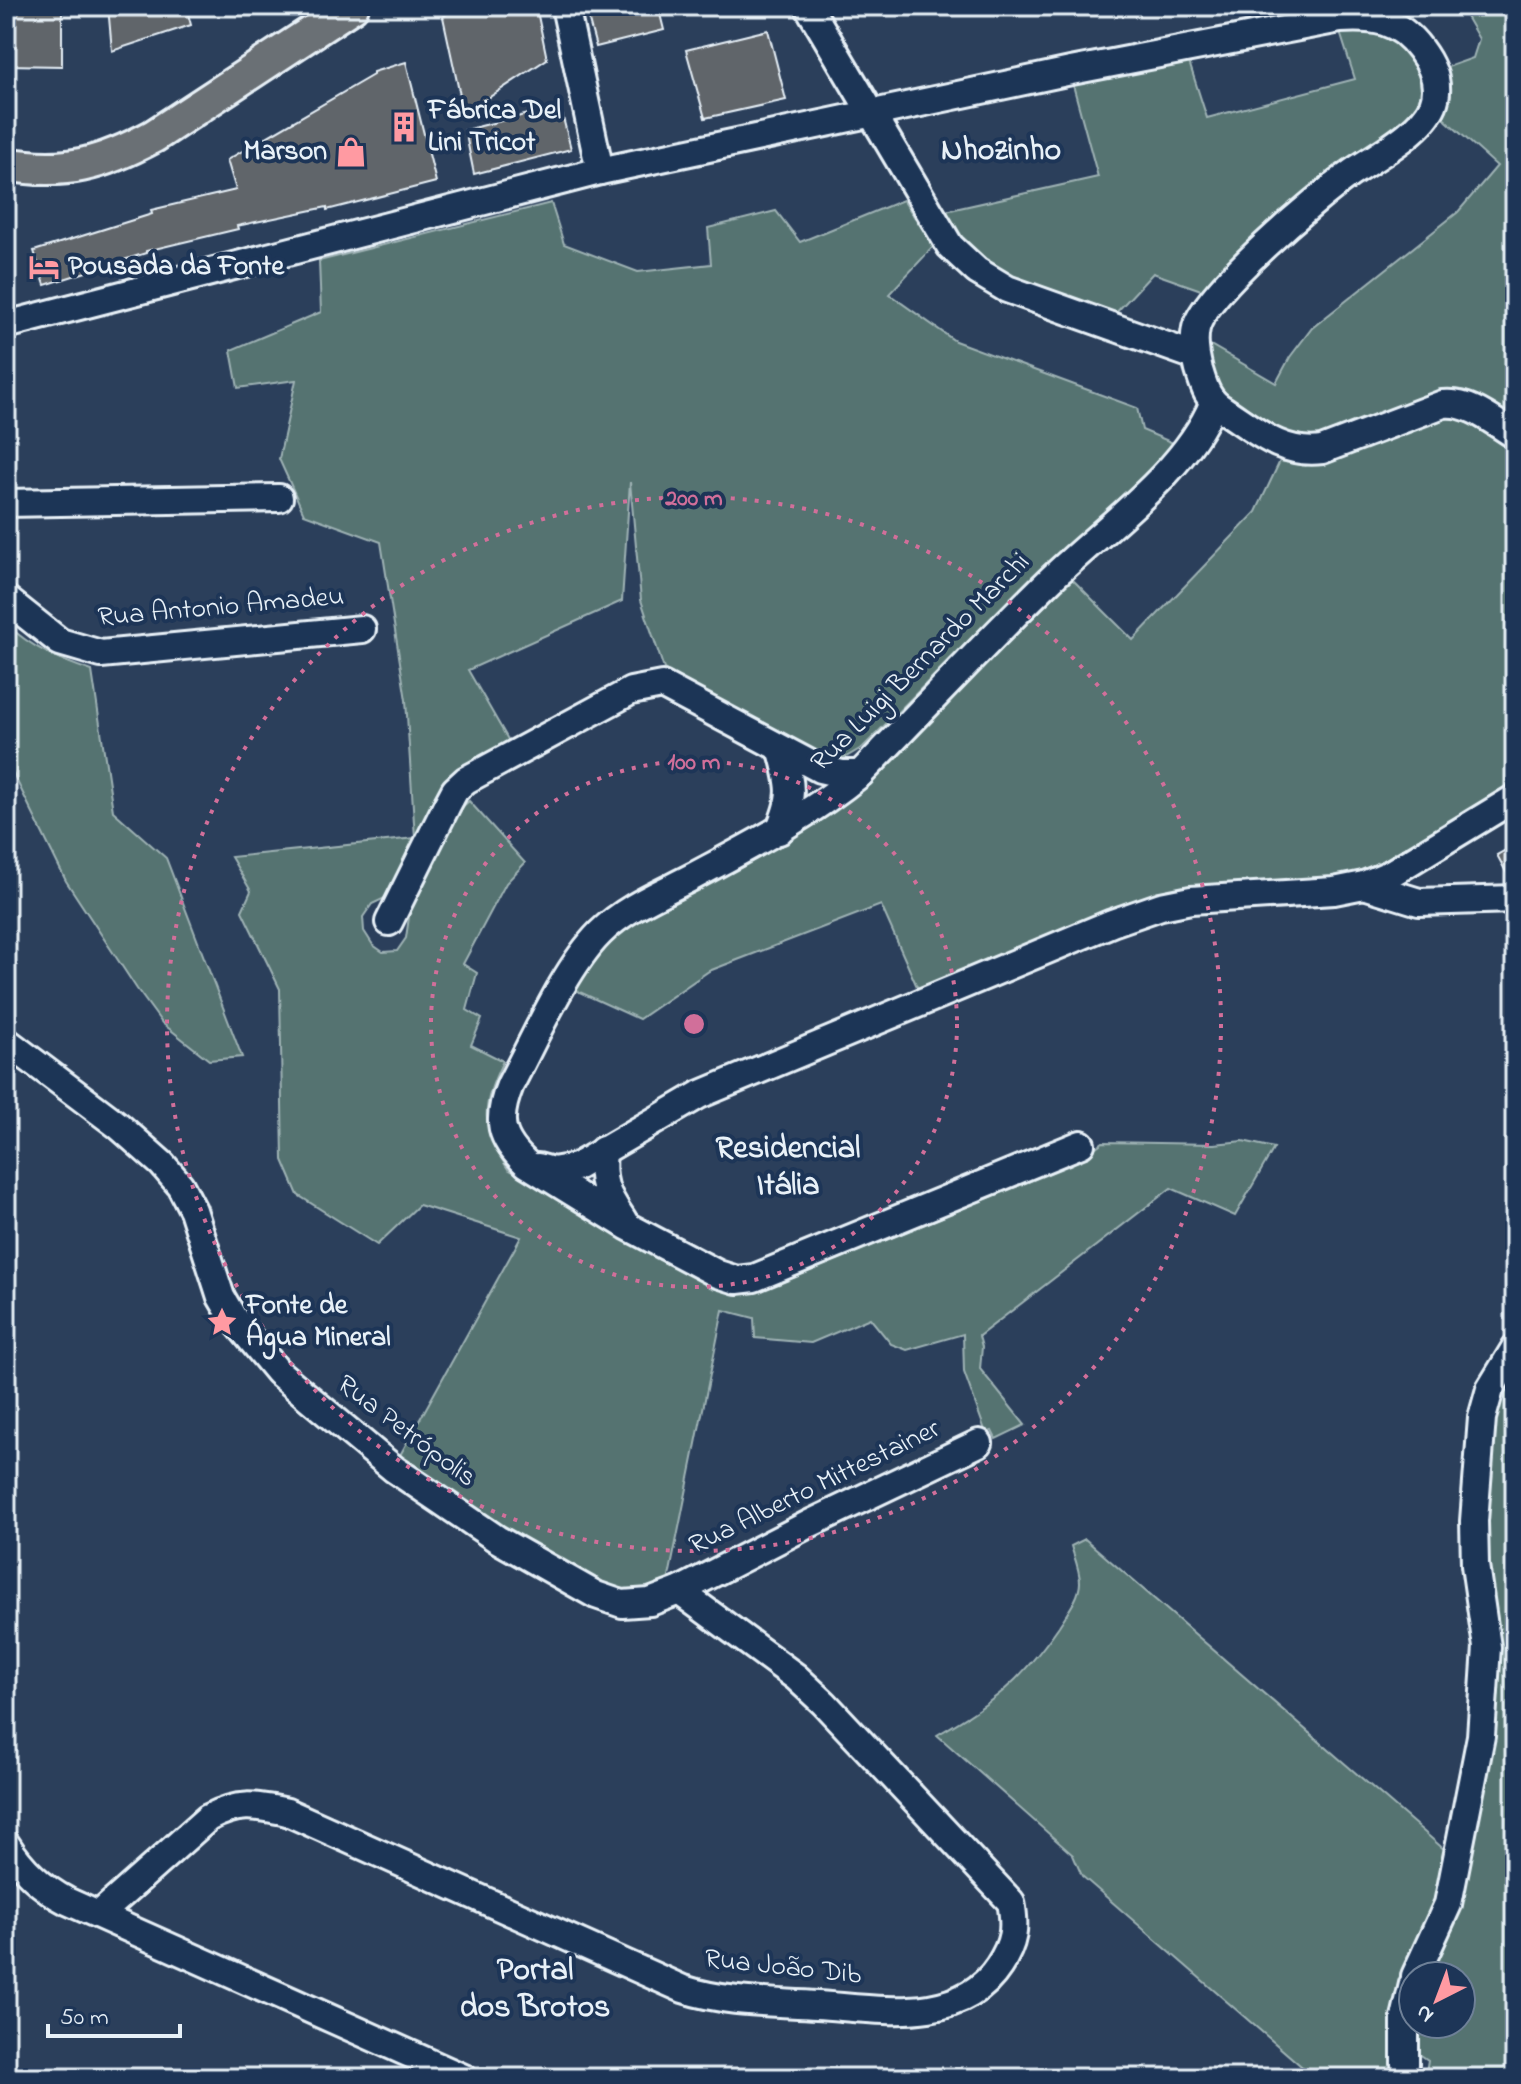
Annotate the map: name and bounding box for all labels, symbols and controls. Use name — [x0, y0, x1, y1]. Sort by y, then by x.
place label: Fábrica Del Lini Tricot — [426, 91, 561, 164]
building icon: Fábrica Del Lini Tricot — [387, 110, 421, 144]
district label: Nhozinho — [941, 128, 1061, 175]
place label: Marson — [244, 132, 327, 173]
shop icon: Marson — [334, 135, 368, 169]
place label: Pousada da Fonte — [68, 247, 286, 288]
hotel icon: Pousada da Fonte — [27, 250, 61, 284]
text: 200 m — [664, 482, 723, 517]
street label: Rua Luigi Bernardo Marchi — [802, 544, 1040, 782]
street label: Rua Antonio Amadeu — [96, 577, 346, 639]
text: 100 m — [668, 746, 721, 781]
centre of rings — [680, 1010, 708, 1038]
district label: Residencial Itália — [716, 1126, 860, 1210]
place label: Fonte de Água Mineral — [244, 1286, 391, 1360]
place icon: Fonte de Água Mineral — [205, 1305, 239, 1339]
street label: Rua Petrópolis — [327, 1366, 485, 1498]
street label: Rua Alberto Mittestainer — [683, 1409, 948, 1567]
street label: Rua João Dib — [702, 1939, 864, 1997]
district label: Portal dos Brotos — [460, 1948, 610, 2032]
north arrow — [1397, 1960, 1477, 2040]
scale bar — [48, 1988, 180, 2038]
text: N — [1409, 1996, 1442, 2029]
text: 50 m — [60, 2001, 109, 2036]

